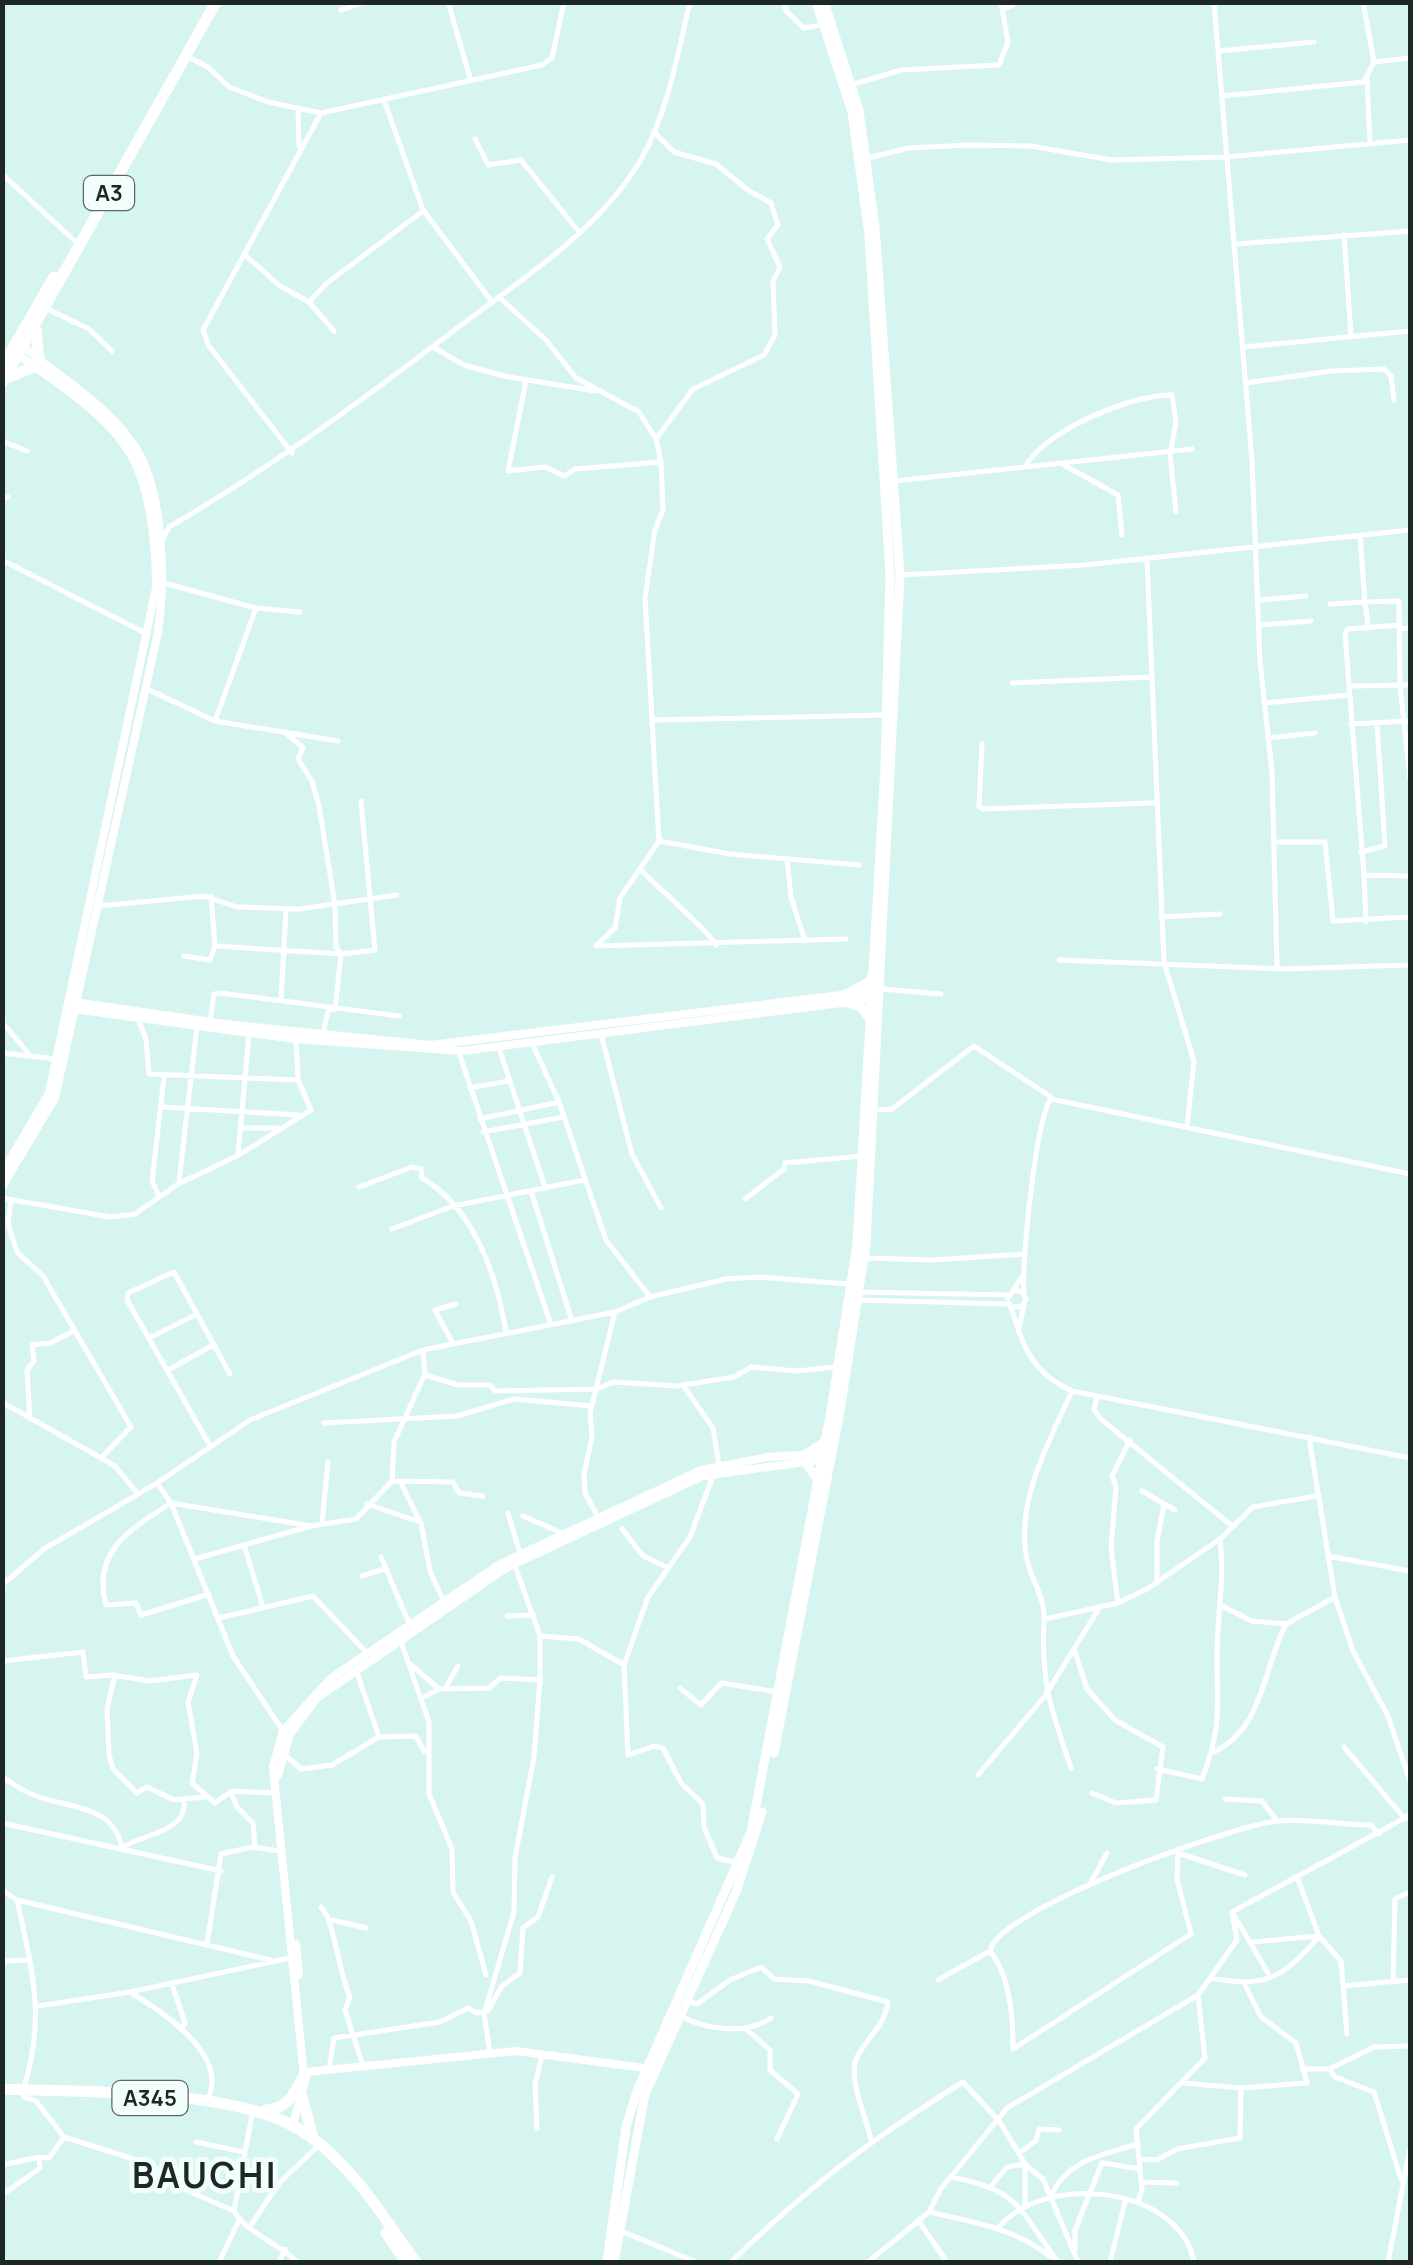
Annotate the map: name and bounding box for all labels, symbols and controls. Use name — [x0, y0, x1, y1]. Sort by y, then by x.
road number: A3 — [84, 176, 134, 210]
road number: A345 — [112, 2081, 188, 2115]
district label: BAUCHI — [132, 2151, 278, 2199]

